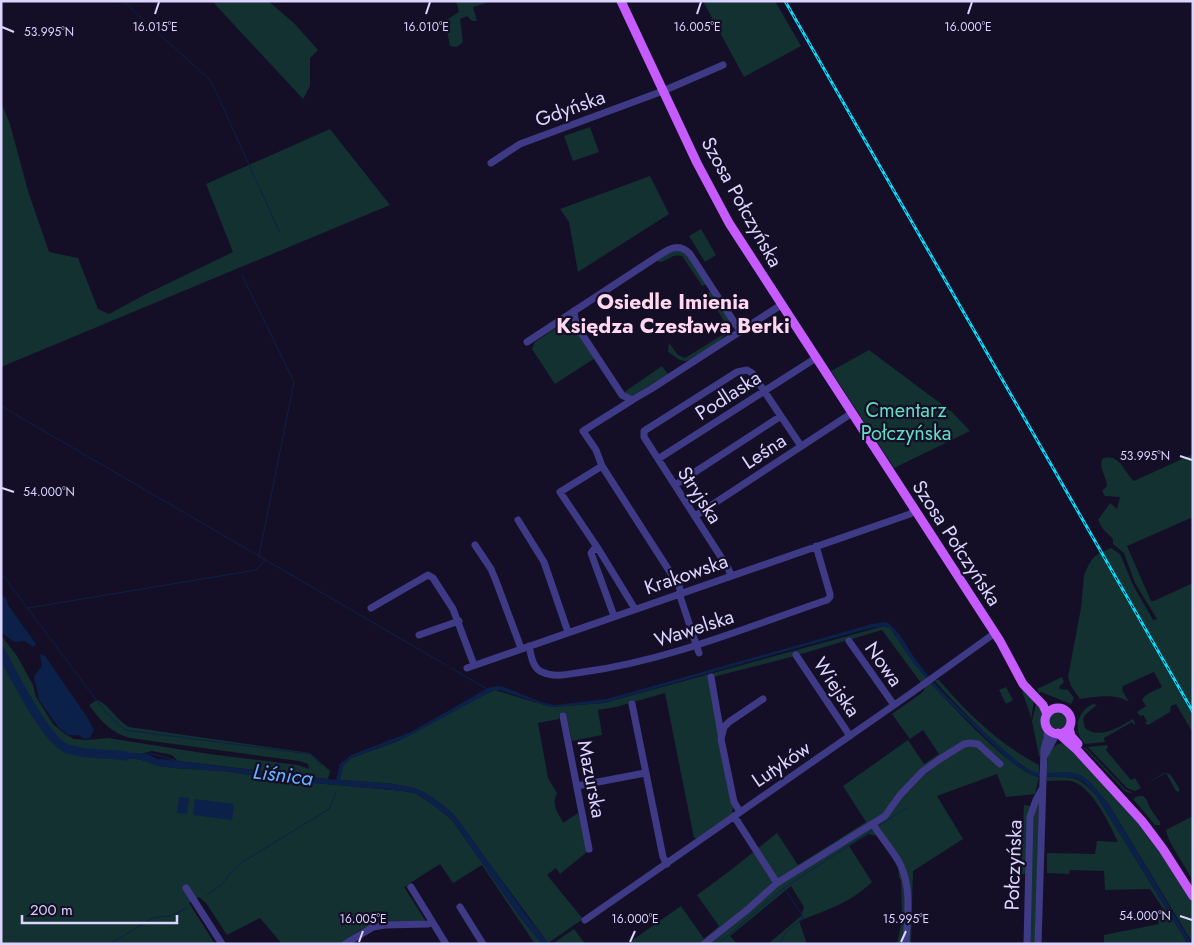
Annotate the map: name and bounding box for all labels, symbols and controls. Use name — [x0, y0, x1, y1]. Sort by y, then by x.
text: 16.015°E — [132, 18, 178, 36]
text: 16.010°E — [403, 18, 449, 36]
text: 16.005°E — [673, 18, 721, 36]
text: 16.000°E — [944, 18, 992, 36]
text: 53.995°N — [24, 23, 74, 41]
street label: Gdyńska — [531, 82, 609, 135]
street label: Szosa Połczyńska — [694, 132, 789, 273]
district label: Osiedle Imienia Księdza Czesława Berki — [556, 287, 790, 341]
street label: Podlaska — [690, 363, 767, 428]
park label: Cmentarz Połczyńska — [861, 396, 951, 448]
street label: Leśna — [736, 426, 792, 477]
text: 53.995°N — [1120, 447, 1170, 465]
street label: Stryjska — [670, 461, 729, 530]
street label: Szosa Połczyńska — [905, 474, 1008, 612]
text: 54.000°N — [23, 483, 75, 501]
street label: Krakowska — [640, 547, 732, 602]
street label: Wawelska — [651, 602, 738, 655]
street label: Nowa — [858, 636, 910, 693]
street label: Wiejska — [806, 651, 867, 723]
street label: Lutyków — [746, 734, 817, 795]
street label: Mazurska — [570, 738, 613, 820]
water label: Liśnica — [251, 756, 315, 794]
street label: Połczyńska — [997, 819, 1030, 911]
scale bar — [22, 892, 178, 924]
text: 200 m — [30, 899, 73, 921]
text: 54.000°N — [1119, 907, 1171, 925]
text: 16.005°E — [339, 910, 387, 928]
text: 16.000°E — [611, 910, 659, 928]
text: 15.995°E — [883, 910, 929, 928]

